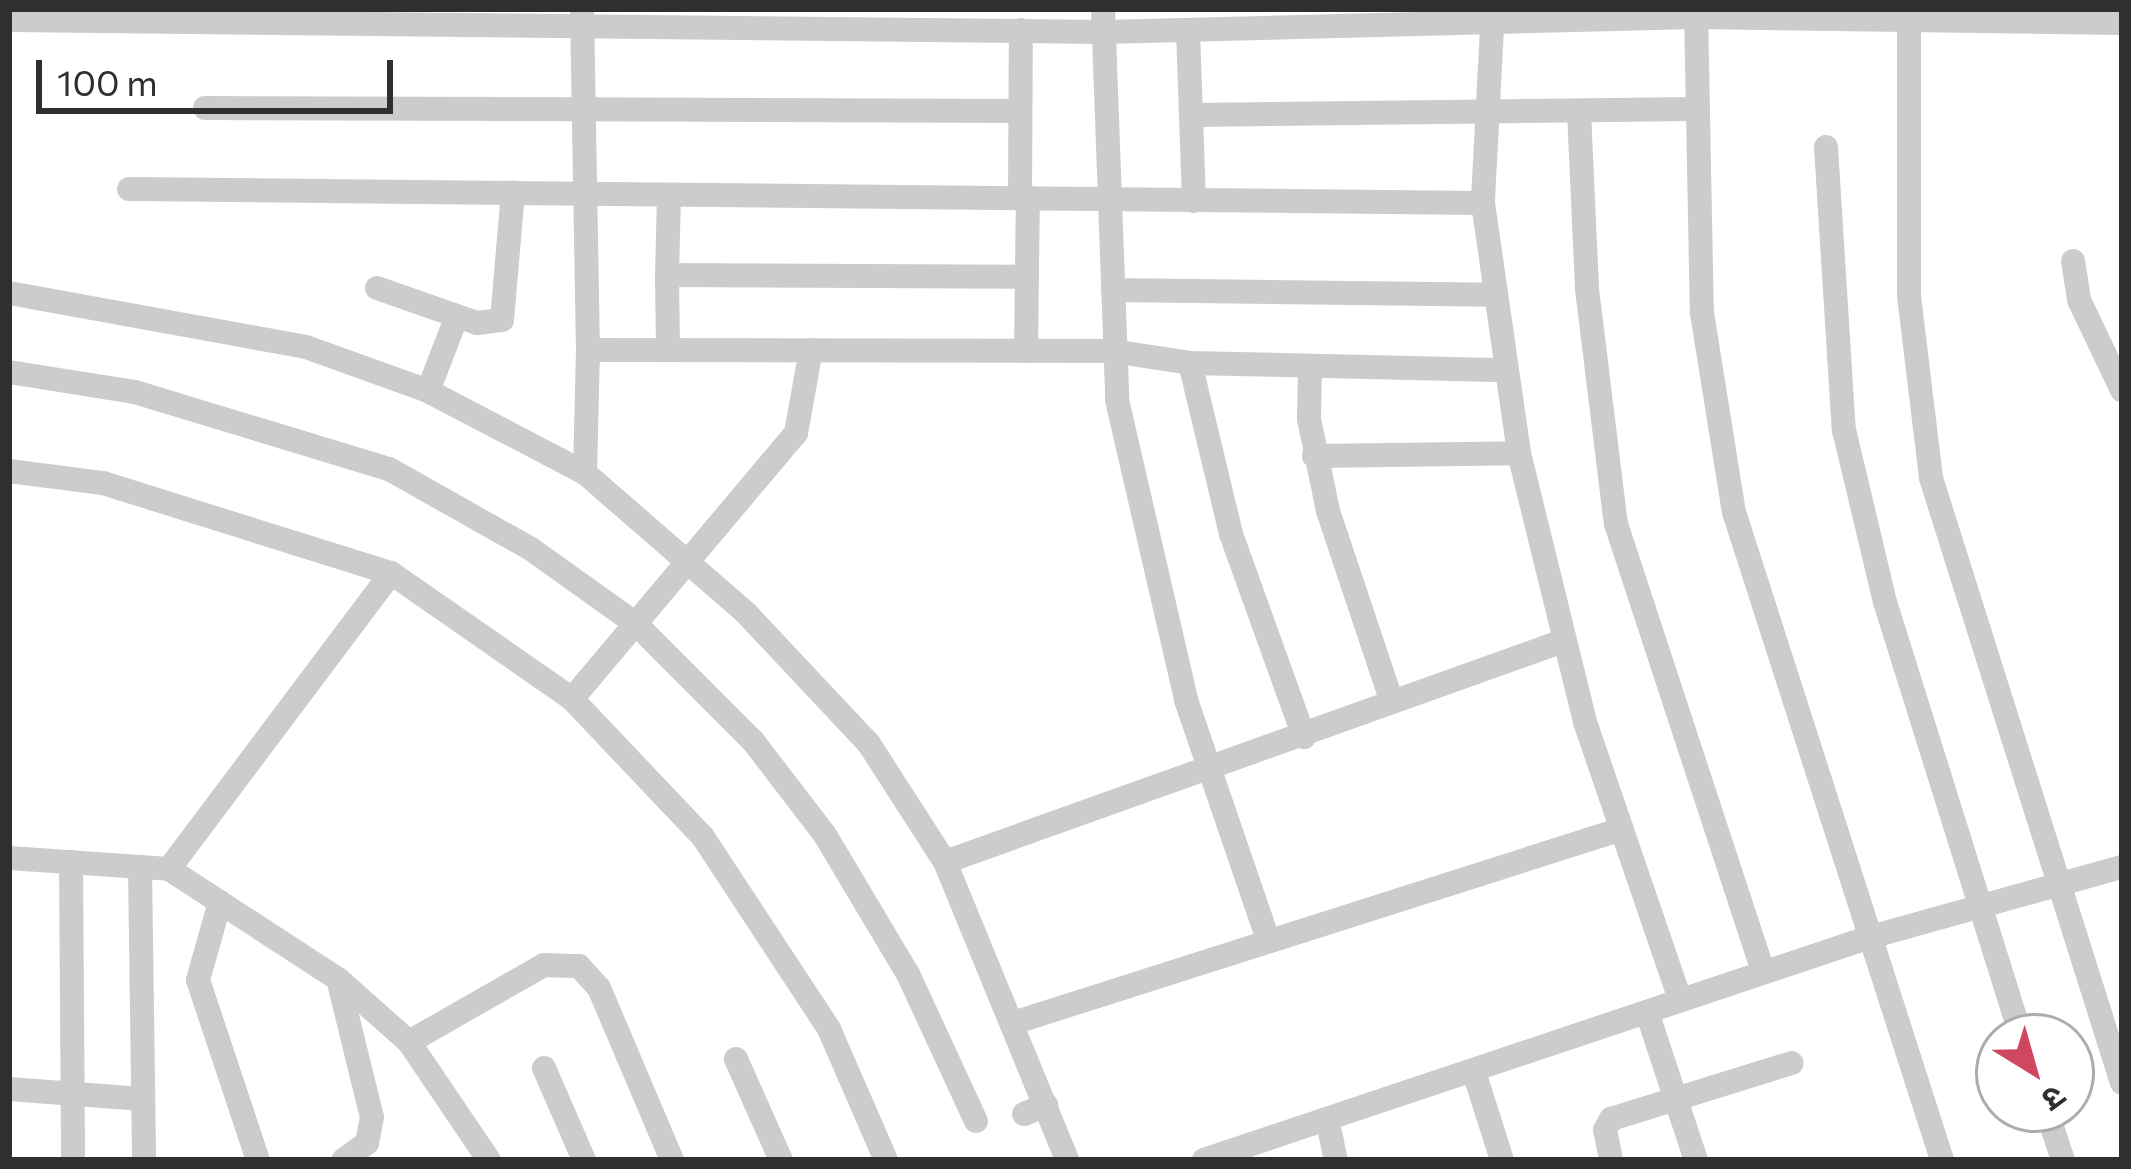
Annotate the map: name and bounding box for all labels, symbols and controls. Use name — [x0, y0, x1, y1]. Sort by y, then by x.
scale bar — [42, 36, 399, 110]
text: 100 m — [57, 59, 158, 103]
north arrow — [1975, 1013, 2095, 1133]
text: उ — [2035, 1078, 2075, 1122]

